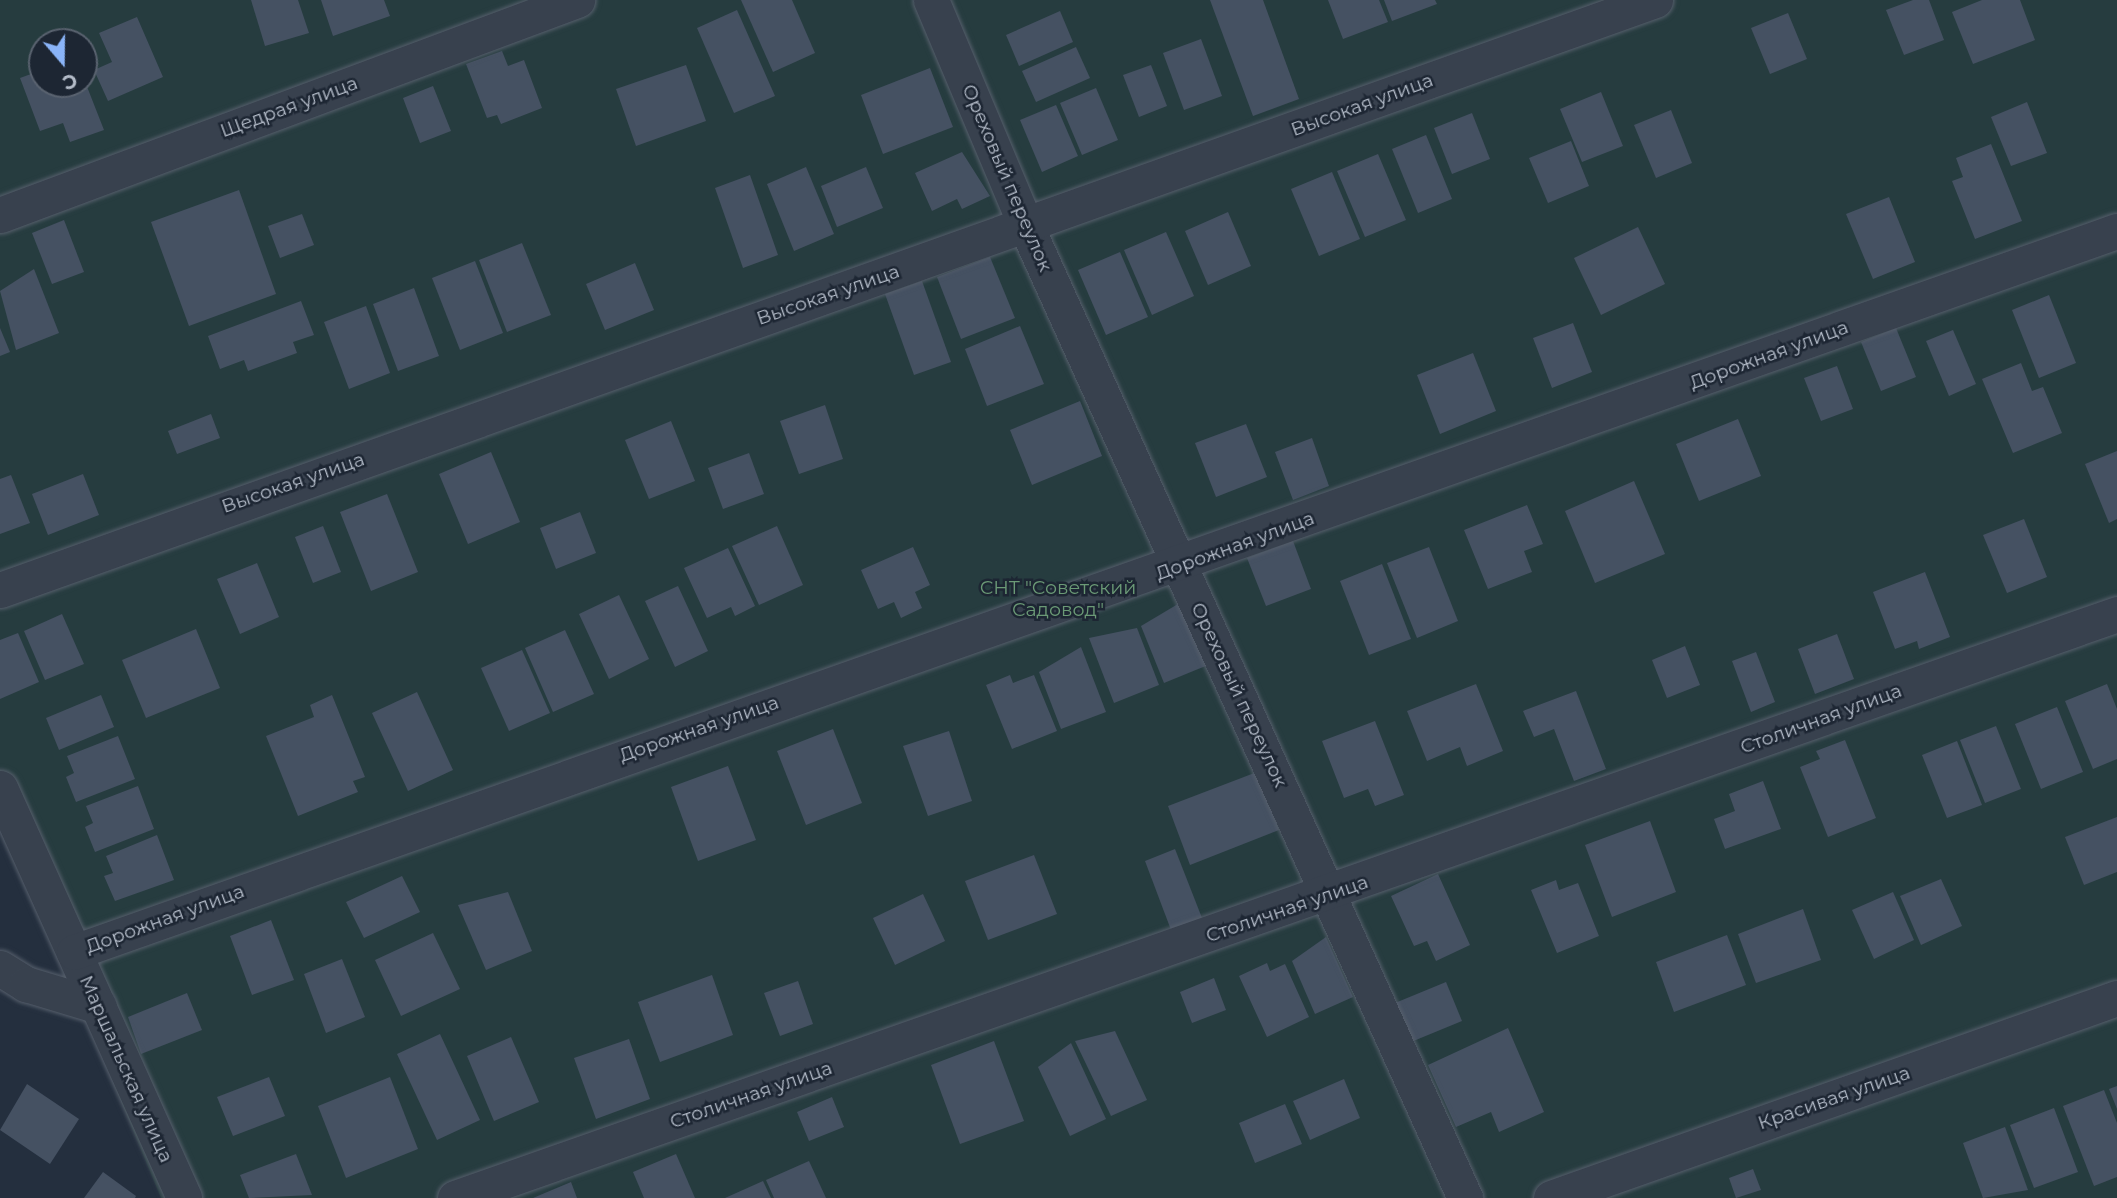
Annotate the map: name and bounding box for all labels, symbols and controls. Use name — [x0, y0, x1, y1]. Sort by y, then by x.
north arrow — [28, 28, 98, 98]
text: С — [59, 68, 80, 94]
street label: Высокая улица — [1288, 69, 1436, 141]
street label: Щедрая улица — [217, 72, 361, 142]
street label: Ореховый переулок — [957, 81, 1057, 275]
street label: Высокая улица — [754, 260, 902, 330]
street label: Дорожная улица — [1687, 316, 1851, 394]
street label: Высокая улица — [219, 448, 367, 518]
street label: Дорожная улица — [1153, 507, 1317, 585]
park label: СНТ "Советский Садовод" — [980, 577, 1136, 621]
street label: Ореховый переулок — [1186, 599, 1292, 791]
street label: Столичная улица — [1737, 679, 1905, 759]
street label: Дорожная улица — [616, 691, 782, 767]
street label: Столичная улица — [1203, 871, 1371, 947]
street label: Дорожная улица — [83, 880, 247, 958]
street label: Маршальская улица — [74, 972, 178, 1166]
street label: Столичная улица — [667, 1057, 835, 1133]
street label: Красивая улица — [1755, 1061, 1913, 1135]

